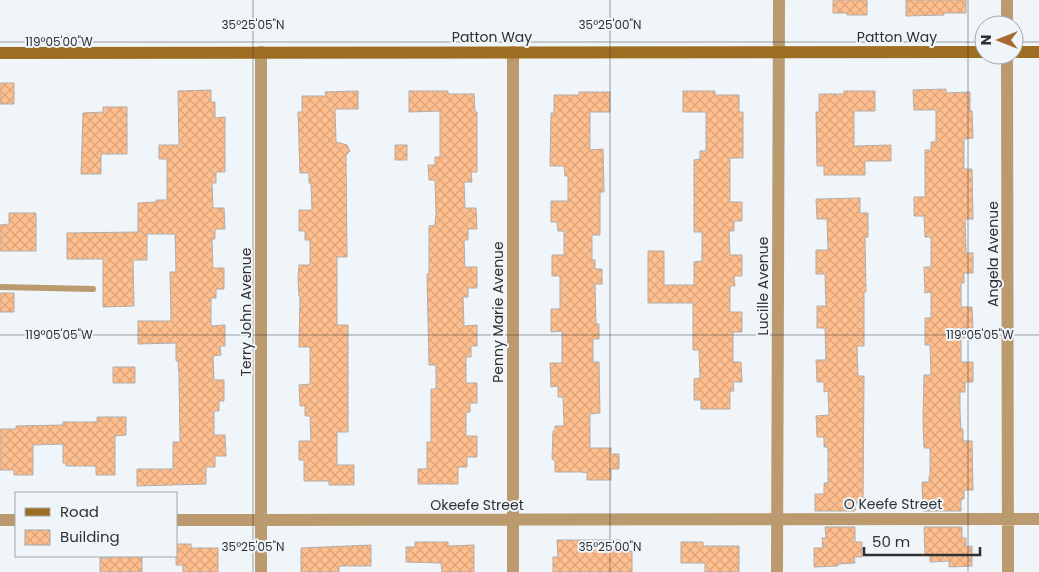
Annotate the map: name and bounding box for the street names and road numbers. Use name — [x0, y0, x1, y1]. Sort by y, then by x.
street label: Patton Way — [452, 27, 532, 47]
street label: Patton Way — [857, 27, 937, 47]
street label: Angela Avenue — [983, 201, 1003, 307]
street label: Lucille Avenue — [753, 236, 773, 335]
street label: Penny Marie Avenue — [488, 241, 508, 383]
street label: Terry John Avenue — [236, 247, 256, 376]
street label: O Keefe Street — [844, 494, 942, 514]
street label: Okeefe Street — [430, 495, 524, 515]

